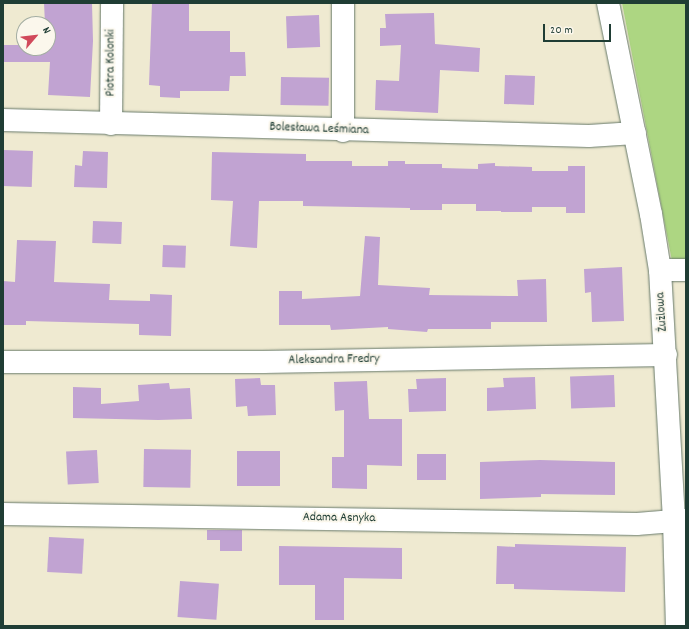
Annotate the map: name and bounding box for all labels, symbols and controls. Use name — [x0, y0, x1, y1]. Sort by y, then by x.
north arrow — [16, 16, 56, 56]
scale bar — [545, 16, 613, 42]
text: 20 m — [550, 22, 573, 39]
text: N — [37, 25, 54, 37]
street label: Piotra Kolonki — [104, 29, 120, 97]
street label: Bolesława Leśmiana — [269, 120, 369, 140]
street label: Żużlowa — [654, 292, 672, 332]
street label: Aleksandra Fredry — [288, 352, 380, 370]
street label: Adama Asnyka — [303, 511, 375, 527]

